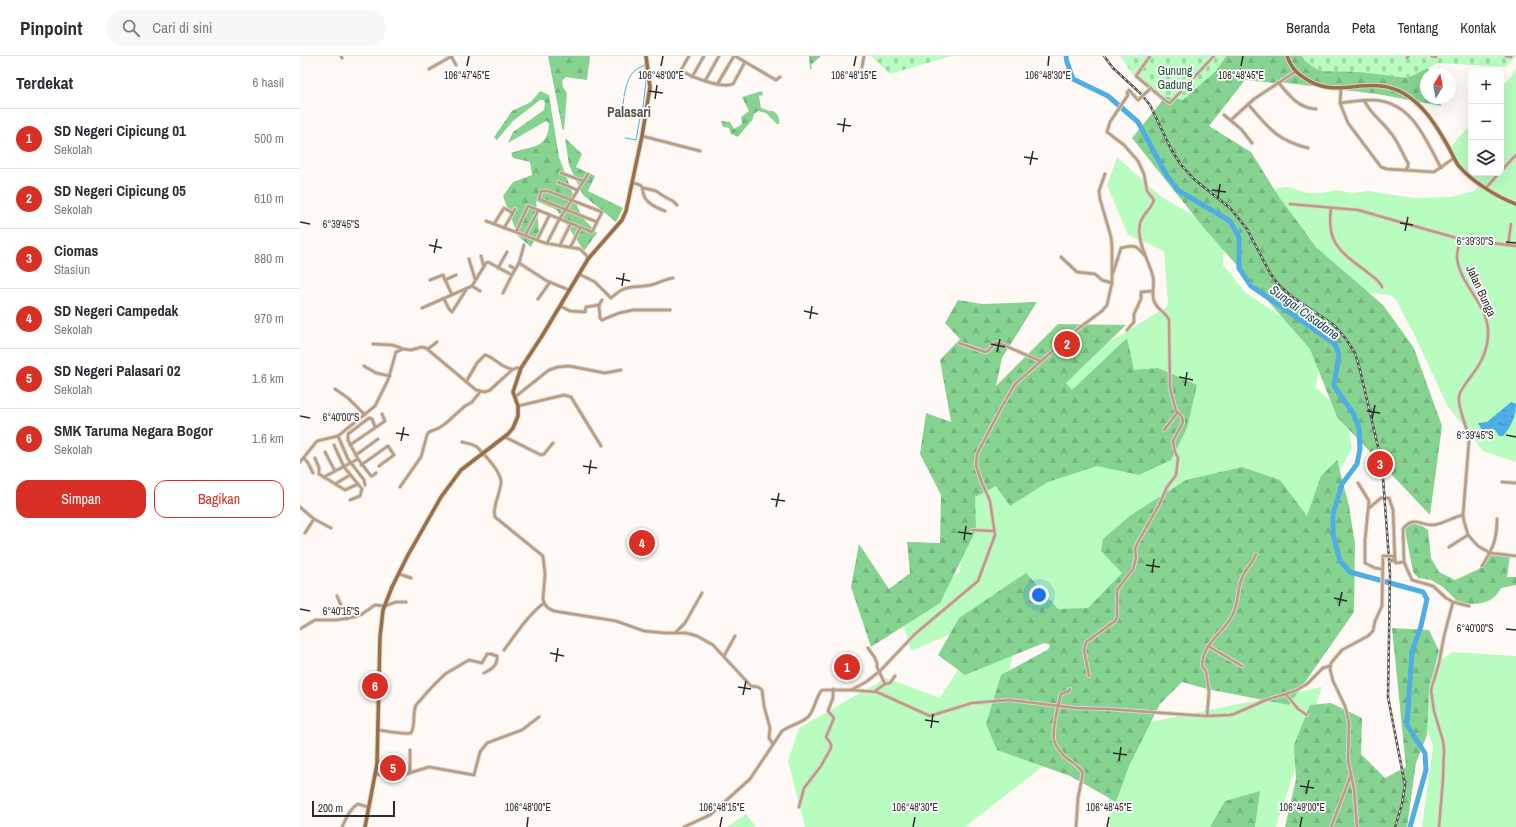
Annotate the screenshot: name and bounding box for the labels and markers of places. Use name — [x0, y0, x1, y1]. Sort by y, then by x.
pin: 2 — [1054, 329, 1080, 359]
pin: 3 — [1367, 449, 1393, 479]
pin: 4 — [629, 528, 655, 558]
pin: 1 — [834, 652, 860, 682]
pin: 6 — [362, 671, 388, 701]
pin: 5 — [380, 753, 406, 783]

